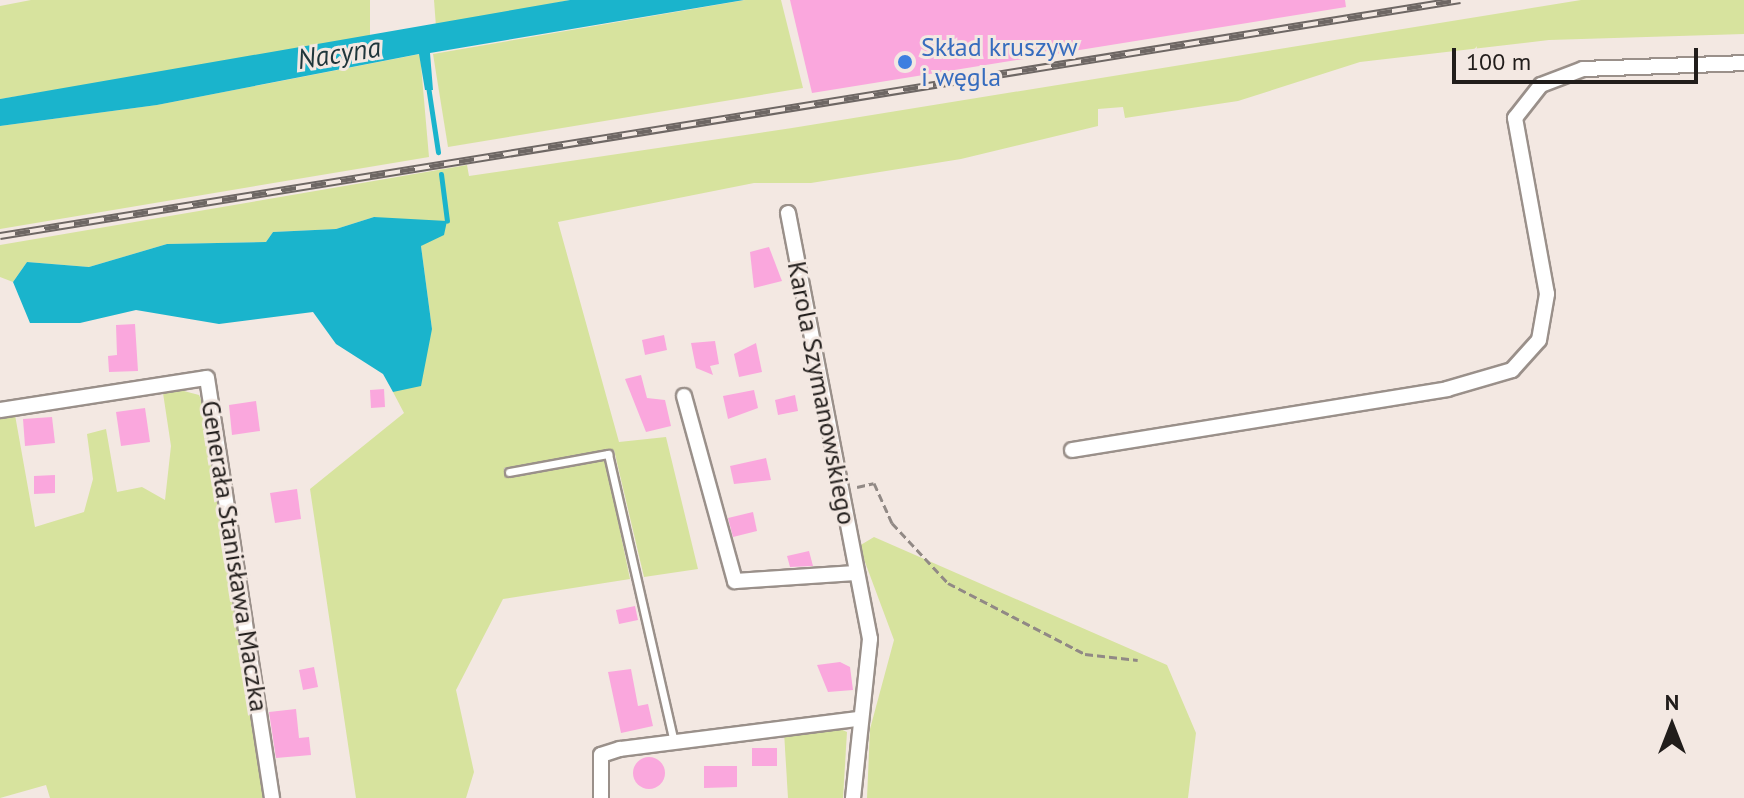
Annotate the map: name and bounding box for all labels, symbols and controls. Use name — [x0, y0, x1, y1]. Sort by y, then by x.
water label: Nacyna — [295, 30, 383, 76]
place label: Skład kruszyw i węgla — [921, 31, 1078, 92]
scale bar — [1456, 32, 1702, 82]
text: 100 m — [1466, 46, 1531, 77]
marker: Skład kruszyw i węgla — [896, 53, 914, 71]
street label: Karola Szymanowskiego — [781, 259, 863, 527]
street label: Generała Stanisława Maczka — [195, 398, 275, 714]
north arrow — [1632, 686, 1712, 766]
text: N — [1665, 688, 1679, 716]

